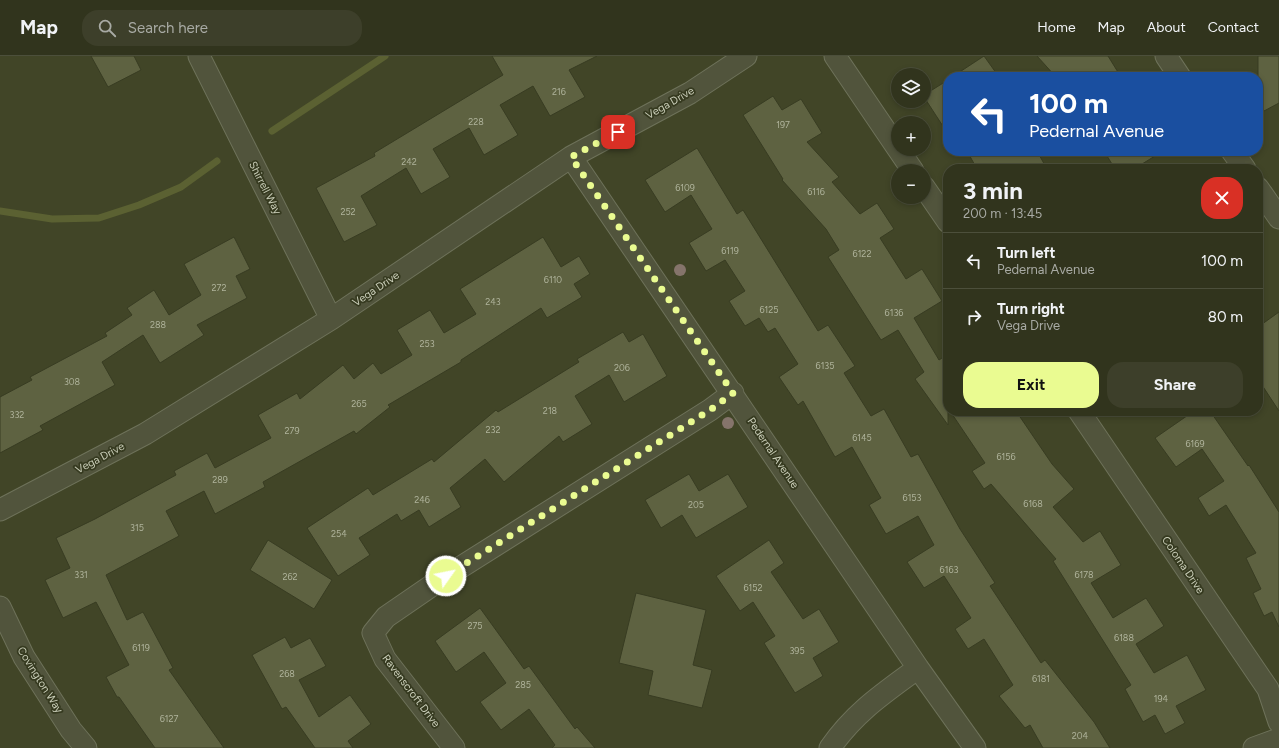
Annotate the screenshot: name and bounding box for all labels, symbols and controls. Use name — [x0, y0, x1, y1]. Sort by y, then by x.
search box — [82, 10, 362, 46]
text: Map — [20, 16, 58, 39]
icon: search — [96, 17, 118, 39]
text: Search here — [128, 19, 208, 37]
text: Home — [1037, 19, 1076, 36]
text: Map — [1098, 19, 1125, 36]
text: About — [1147, 19, 1186, 36]
text: Contact — [1208, 19, 1259, 36]
map controls — [891, 68, 931, 204]
button: layers — [891, 68, 931, 108]
street label: Vega Drive — [644, 84, 696, 122]
house number: 216 — [552, 86, 566, 97]
text: 100 m — [1029, 86, 1108, 120]
icon: left — [963, 88, 1015, 140]
pin — [601, 115, 635, 149]
house number: 228 — [468, 116, 484, 127]
button: + — [891, 116, 931, 156]
house number: 197 — [776, 119, 790, 130]
text: Pedernal Avenue — [1029, 120, 1164, 142]
icon: arrive — [607, 121, 629, 143]
house number: 242 — [401, 156, 417, 167]
street label: Shirrell Way — [246, 159, 284, 217]
button: − — [891, 164, 931, 204]
text: 3 min — [963, 176, 1023, 205]
button: close — [1201, 177, 1243, 219]
house number: 6109 — [675, 182, 695, 193]
house number: 6116 — [807, 186, 825, 197]
house number: 252 — [340, 206, 356, 217]
text: 200 m · 13:45 — [963, 206, 1042, 221]
text: Turn left — [997, 244, 1055, 262]
house number: 6119 — [721, 245, 739, 256]
house number: 6122 — [853, 248, 871, 259]
icon: left — [963, 250, 985, 272]
text: 100 m — [1201, 252, 1243, 270]
text: Pedernal Avenue — [997, 262, 1095, 277]
street label: Vega Drive — [350, 269, 402, 309]
house number: 6110 — [544, 274, 562, 285]
house number: 272 — [212, 282, 226, 293]
house number: 243 — [485, 296, 501, 307]
text: Turn right — [997, 300, 1065, 318]
house number: 6125 — [759, 304, 779, 315]
icon: right — [963, 306, 985, 328]
house number: 6136 — [885, 307, 903, 318]
text: 80 m — [1208, 308, 1243, 326]
text: Vega Drive — [997, 318, 1060, 333]
house number: 288 — [150, 319, 167, 330]
house number: 253 — [419, 338, 435, 349]
house number: 6135 — [816, 360, 834, 371]
house number: 206 — [614, 362, 630, 373]
button: Exit — [963, 362, 1099, 408]
button: Share — [1107, 362, 1243, 408]
house number: 308 — [64, 376, 81, 387]
house number: 265 — [351, 398, 367, 409]
house number: 218 — [543, 405, 558, 416]
house number: 332 — [10, 409, 24, 420]
street label: Pedernal Avenue — [745, 415, 801, 491]
house number: 232 — [486, 424, 500, 435]
house number: 279 — [285, 425, 299, 436]
house number: 6145 — [852, 432, 872, 443]
house number: 6169 — [1186, 438, 1205, 449]
street label: Vega Drive — [73, 440, 127, 476]
house number: 6156 — [996, 451, 1016, 462]
house number: 289 — [212, 474, 228, 485]
house number: 6153 — [903, 492, 922, 503]
house number: 246 — [414, 494, 430, 505]
house number: 6168 — [1023, 498, 1043, 509]
house number: 205 — [688, 499, 704, 510]
house number: 315 — [130, 522, 144, 533]
house number: 254 — [331, 528, 347, 539]
street label: Coloma Drive — [1159, 534, 1207, 596]
position arrow — [425, 555, 467, 597]
house number: 6163 — [940, 564, 958, 575]
house number: 331 — [74, 569, 88, 580]
house number: 6178 — [1074, 569, 1094, 580]
house number: 262 — [282, 571, 298, 582]
house number: 6152 — [743, 582, 763, 593]
house number: 275 — [467, 620, 483, 631]
house number: 6188 — [1114, 632, 1134, 643]
house number: 6119 — [132, 642, 150, 653]
street label: Covington Way — [14, 644, 66, 716]
house number: 395 — [789, 645, 805, 656]
street label: Ravenscroft Drive — [379, 652, 443, 730]
house number: 268 — [279, 668, 295, 679]
house number: 6181 — [1032, 673, 1050, 684]
house number: 285 — [515, 679, 531, 690]
house number: 194 — [1154, 693, 1169, 704]
house number: 6127 — [160, 713, 178, 724]
house number: 204 — [1072, 730, 1089, 741]

